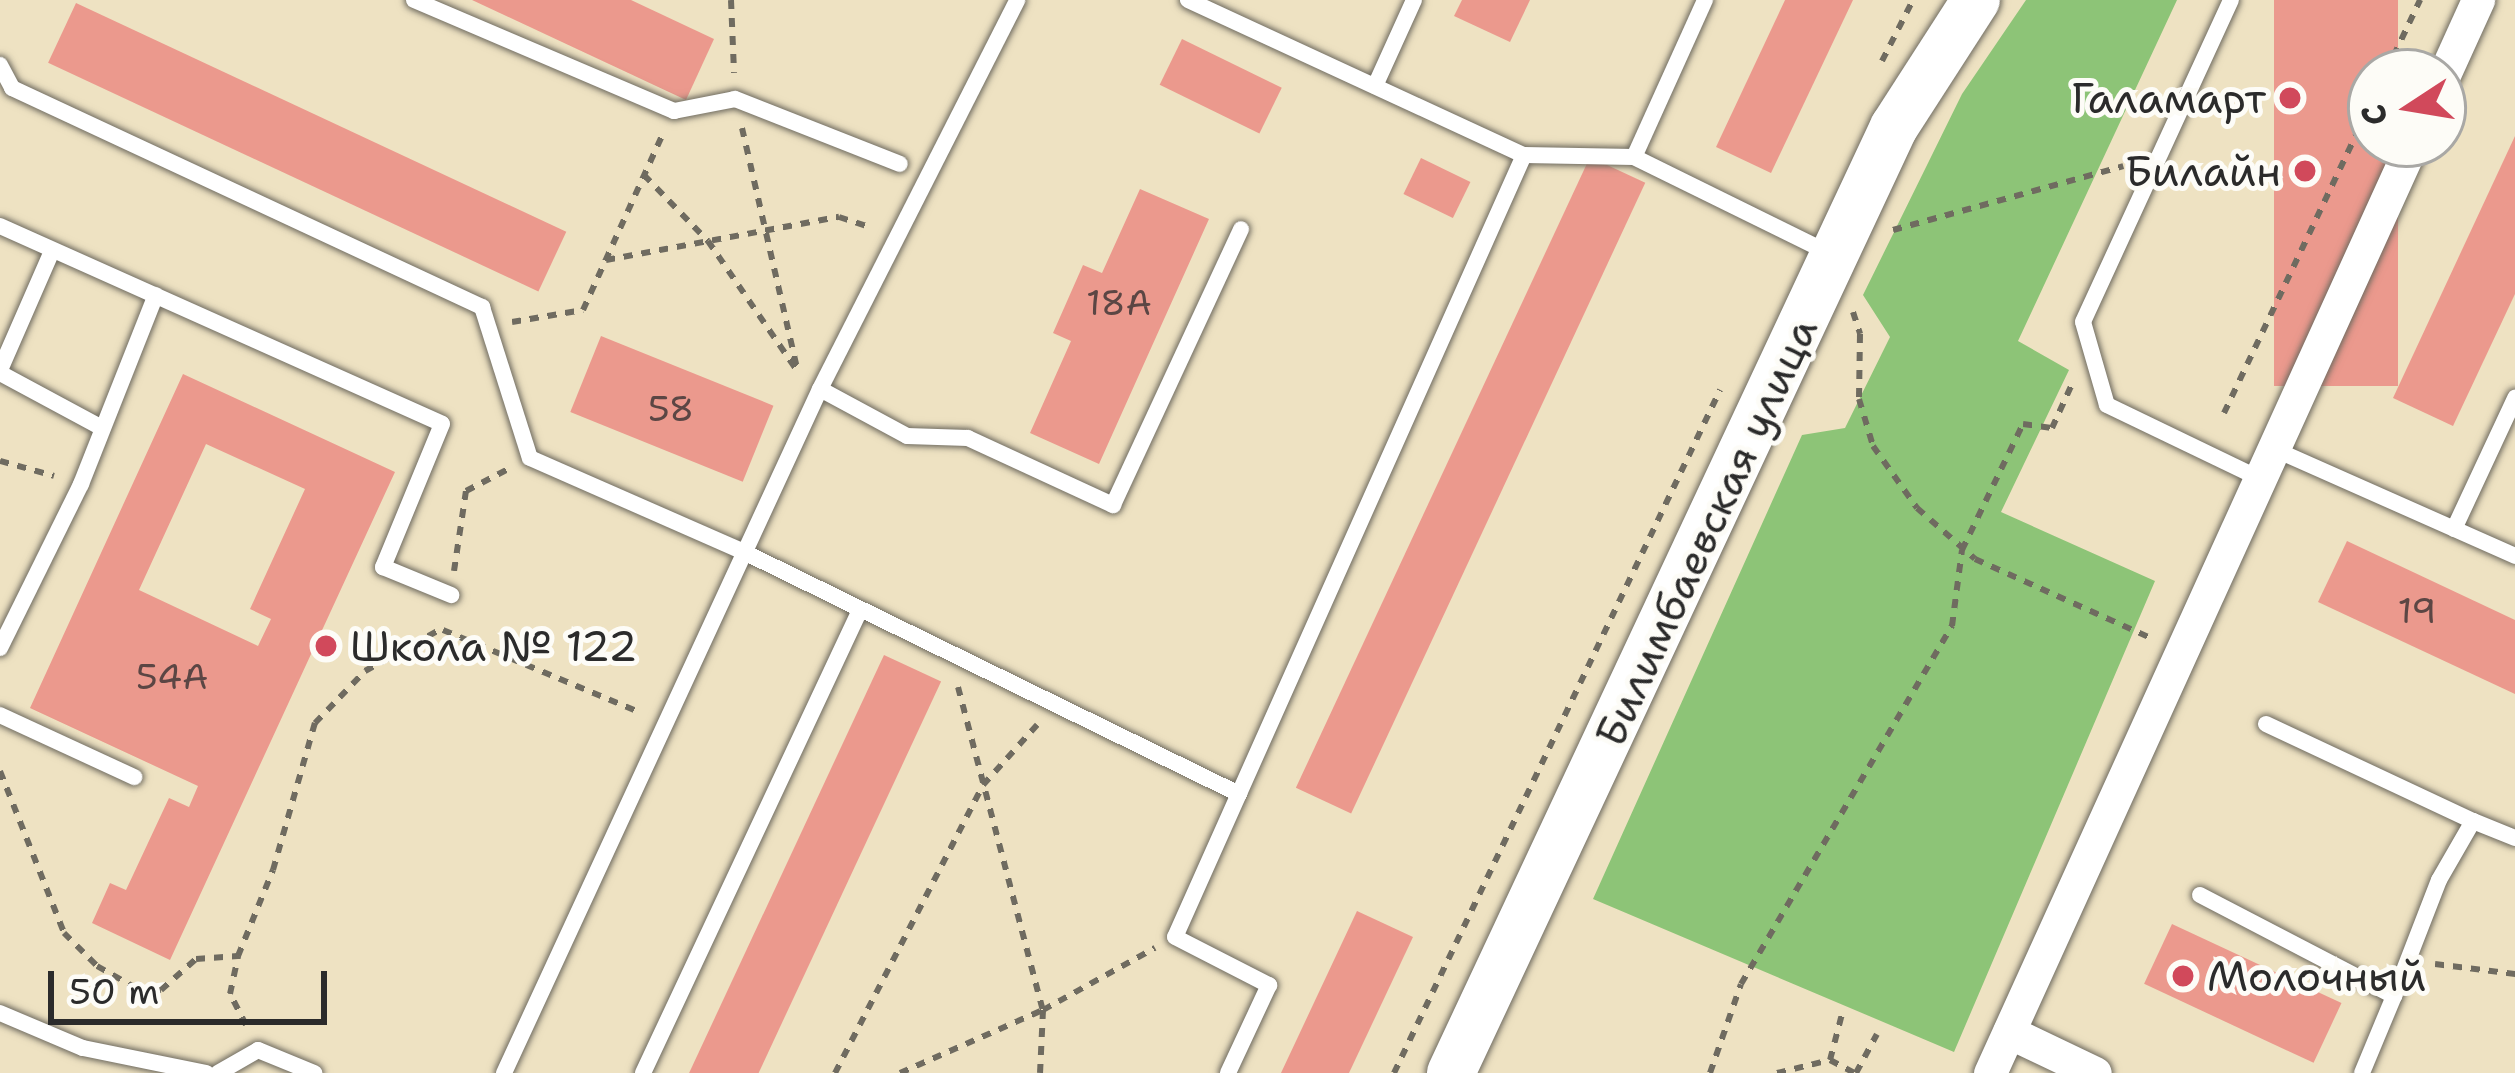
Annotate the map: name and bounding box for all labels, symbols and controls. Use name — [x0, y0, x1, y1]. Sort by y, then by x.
north arrow — [2347, 48, 2467, 168]
place label: Галамарт — [2071, 73, 2266, 123]
marker: Галамарт — [2277, 85, 2303, 111]
text: С — [2350, 100, 2398, 130]
place label: Билайн — [2125, 146, 2281, 196]
marker: Билайн — [2292, 158, 2318, 184]
house number: 18А — [1086, 281, 1152, 325]
street label: Билимбаевская улица — [1584, 310, 1828, 754]
house number: 58 — [648, 387, 694, 431]
house number: 19 — [2398, 589, 2436, 633]
place label: Школа № 122 — [350, 621, 638, 671]
marker: Школа № 122 — [313, 633, 339, 659]
house number: 54А — [136, 655, 208, 699]
scale bar — [54, 947, 333, 1021]
place label: Молочный — [2207, 951, 2426, 1001]
marker: Молочный — [2170, 963, 2196, 989]
text: 50 m — [69, 967, 159, 1016]

